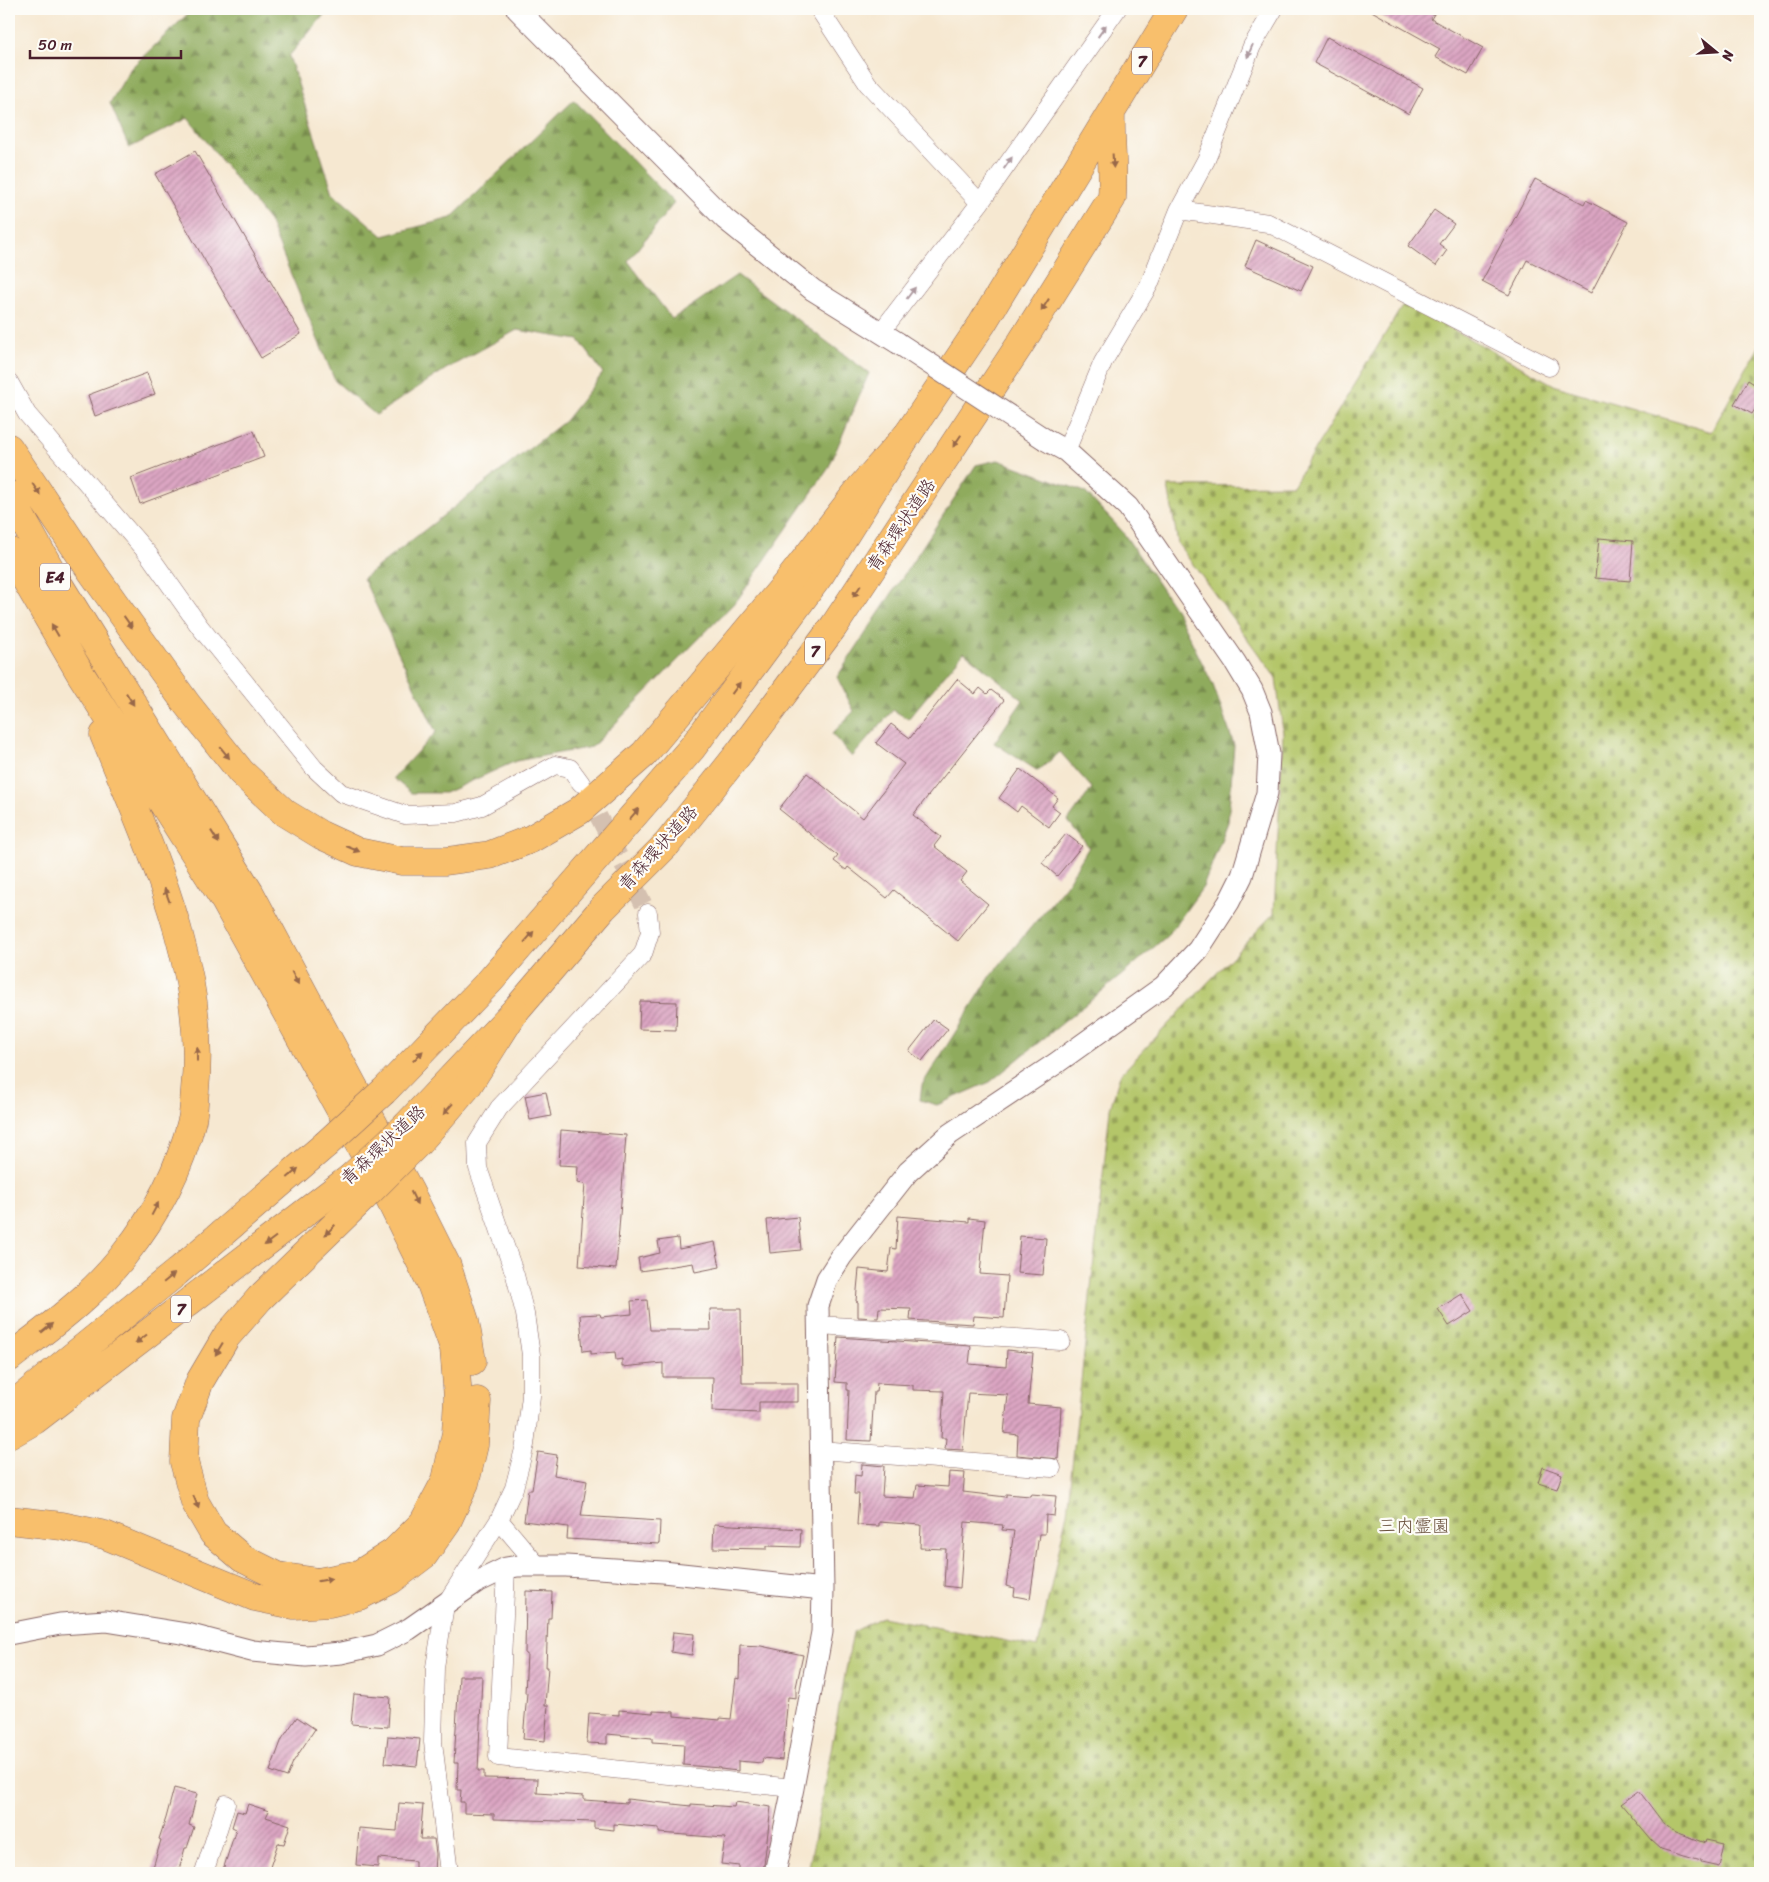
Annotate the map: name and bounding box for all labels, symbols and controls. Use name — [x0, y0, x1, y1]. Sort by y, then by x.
one-way arrow — [1097, 24, 1107, 38]
scale bar — [30, 28, 181, 60]
north arrow — [1692, 28, 1742, 78]
text: 50 m — [38, 32, 73, 58]
one-way arrow — [1246, 44, 1254, 59]
text: N — [1714, 46, 1742, 65]
road number: 7 — [1132, 48, 1152, 74]
one-way arrow — [1110, 154, 1118, 170]
one-way arrow — [1003, 156, 1013, 170]
one-way arrow — [905, 287, 916, 300]
one-way arrow — [1041, 298, 1050, 311]
one-way arrow — [952, 434, 961, 448]
street label: 青森環状道路 — [858, 471, 944, 579]
one-way arrow — [31, 482, 41, 495]
road number: E4 — [40, 564, 70, 590]
one-way arrow — [852, 584, 862, 598]
one-way arrow — [123, 615, 133, 629]
one-way arrow — [51, 624, 60, 637]
road number: 7 — [805, 637, 825, 664]
one-way arrow — [731, 682, 742, 695]
one-way arrow — [125, 692, 134, 705]
one-way arrow — [220, 746, 231, 759]
street label: 青森環状道路 — [610, 797, 706, 899]
one-way arrow — [629, 807, 640, 820]
one-way arrow — [211, 830, 220, 843]
one-way arrow — [346, 846, 360, 854]
one-way arrow — [163, 887, 171, 902]
one-way arrow — [523, 931, 534, 944]
one-way arrow — [291, 971, 300, 985]
one-way arrow — [193, 1046, 201, 1062]
one-way arrow — [412, 1051, 424, 1063]
street label: 青森環状道路 — [333, 1096, 433, 1194]
one-way arrow — [442, 1102, 454, 1114]
one-way arrow — [286, 1167, 299, 1178]
one-way arrow — [409, 1191, 418, 1206]
one-way arrow — [151, 1201, 159, 1216]
one-way arrow — [324, 1224, 336, 1236]
one-way arrow — [263, 1236, 277, 1246]
one-way arrow — [162, 1273, 175, 1284]
road number: 7 — [171, 1296, 191, 1322]
one-way arrow — [41, 1323, 54, 1334]
one-way arrow — [135, 1334, 148, 1345]
one-way arrow — [215, 1342, 224, 1355]
one-way arrow — [192, 1495, 200, 1509]
park label: 三内霊園 — [1378, 1510, 1450, 1542]
one-way arrow — [318, 1576, 334, 1584]

